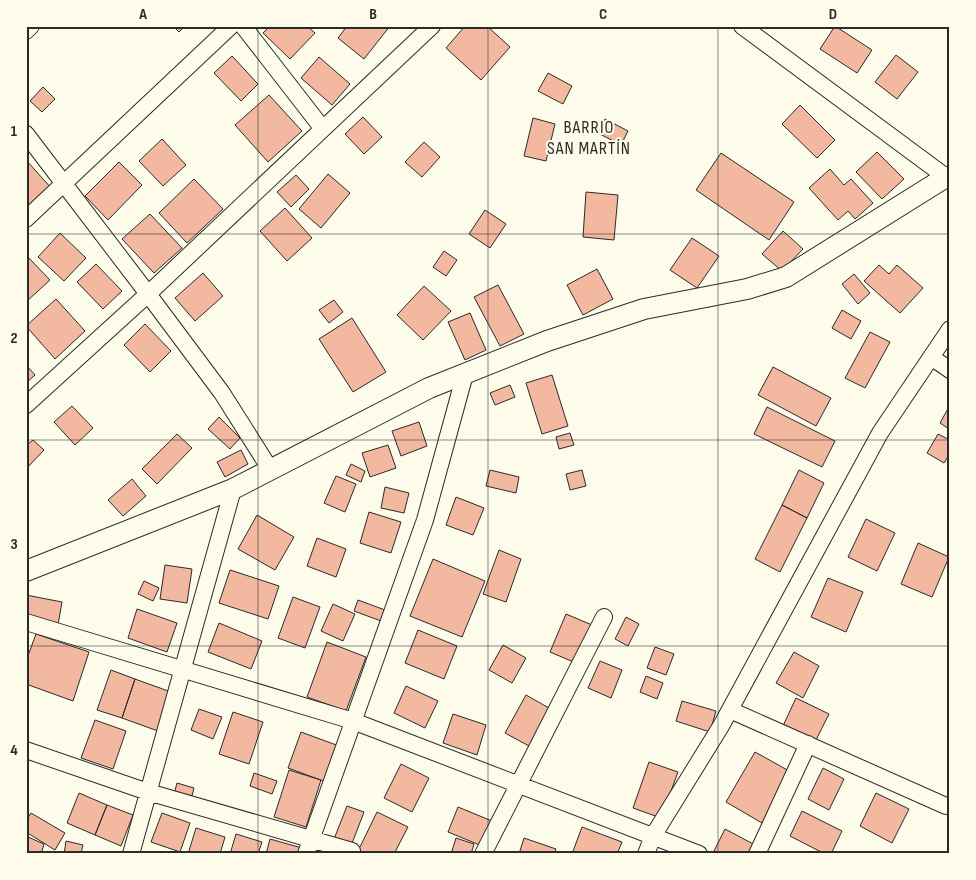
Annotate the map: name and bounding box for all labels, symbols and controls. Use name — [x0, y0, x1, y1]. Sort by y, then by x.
text: A — [138, 5, 147, 24]
text: B — [369, 5, 377, 24]
text: C — [599, 5, 607, 24]
text: D — [829, 5, 837, 24]
district label: BARRIO SAN MARTÍN — [547, 117, 631, 159]
text: 1 — [11, 122, 18, 141]
text: 2 — [10, 329, 18, 348]
text: 3 — [10, 535, 18, 554]
text: 4 — [10, 741, 18, 760]

